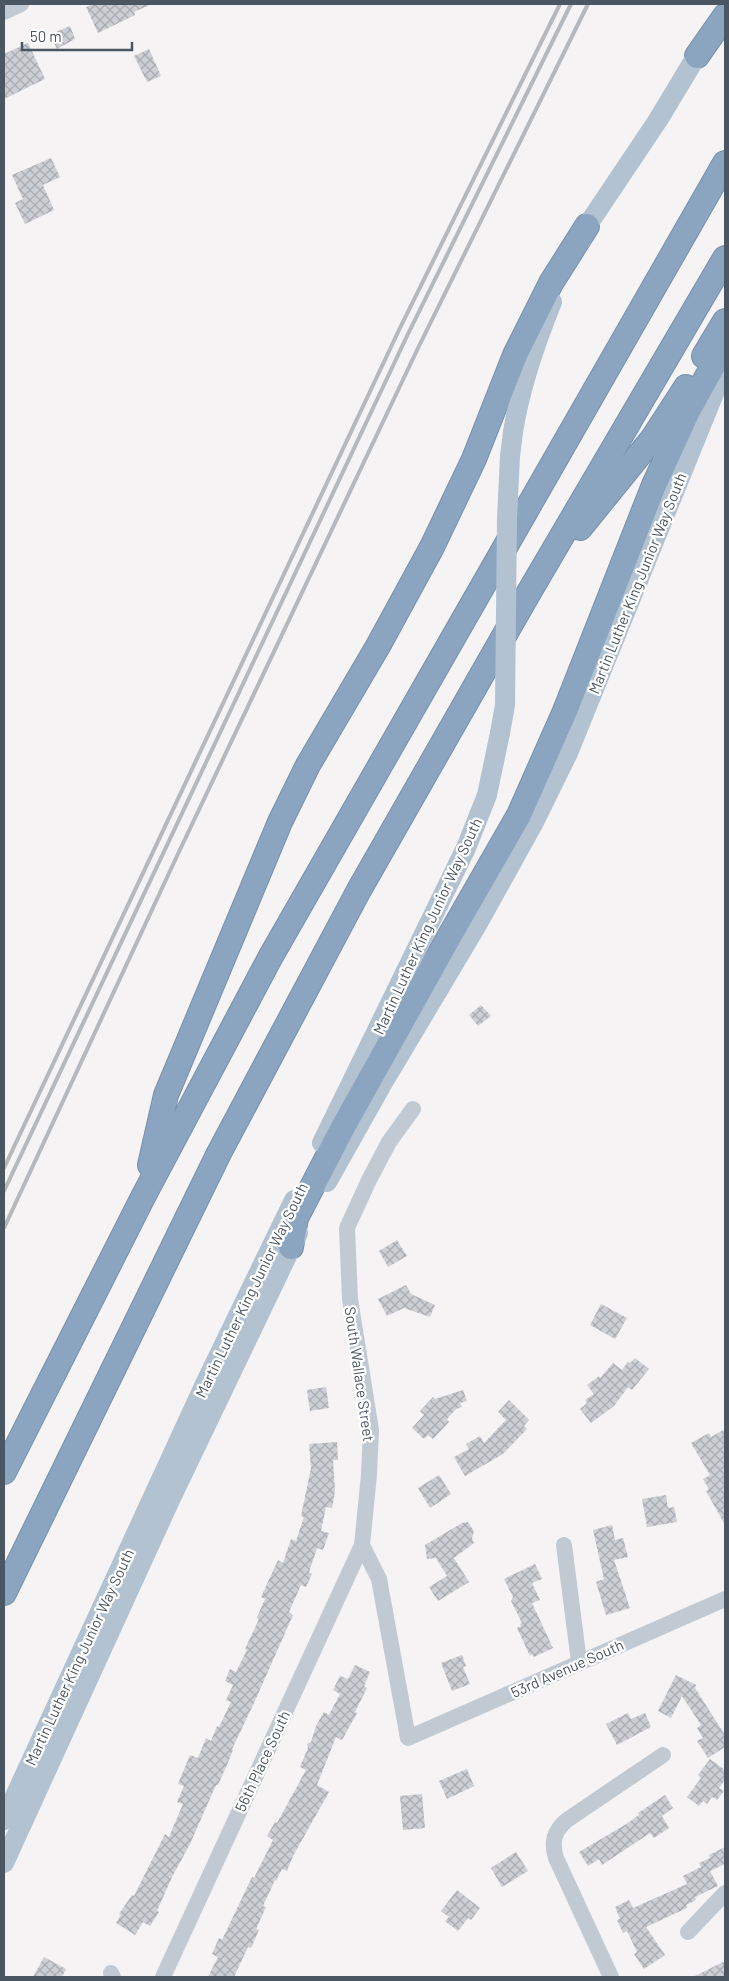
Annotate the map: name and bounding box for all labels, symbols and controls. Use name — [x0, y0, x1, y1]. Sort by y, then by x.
scale bar — [22, 20, 132, 52]
text: 50 m — [30, 27, 62, 45]
street label: Martin Luther King Junior Way South — [584, 470, 690, 696]
street label: Martin Luther King Junior Way South — [369, 815, 485, 1037]
street label: Martin Luther King Junior Way South — [191, 1180, 311, 1400]
street label: South Wallace Street — [342, 1305, 378, 1443]
street label: Martin Luther King Junior Way South — [21, 1546, 137, 1768]
street label: 53rd Avenue South — [508, 1635, 626, 1701]
street label: 56th Place South — [231, 1708, 293, 1814]

